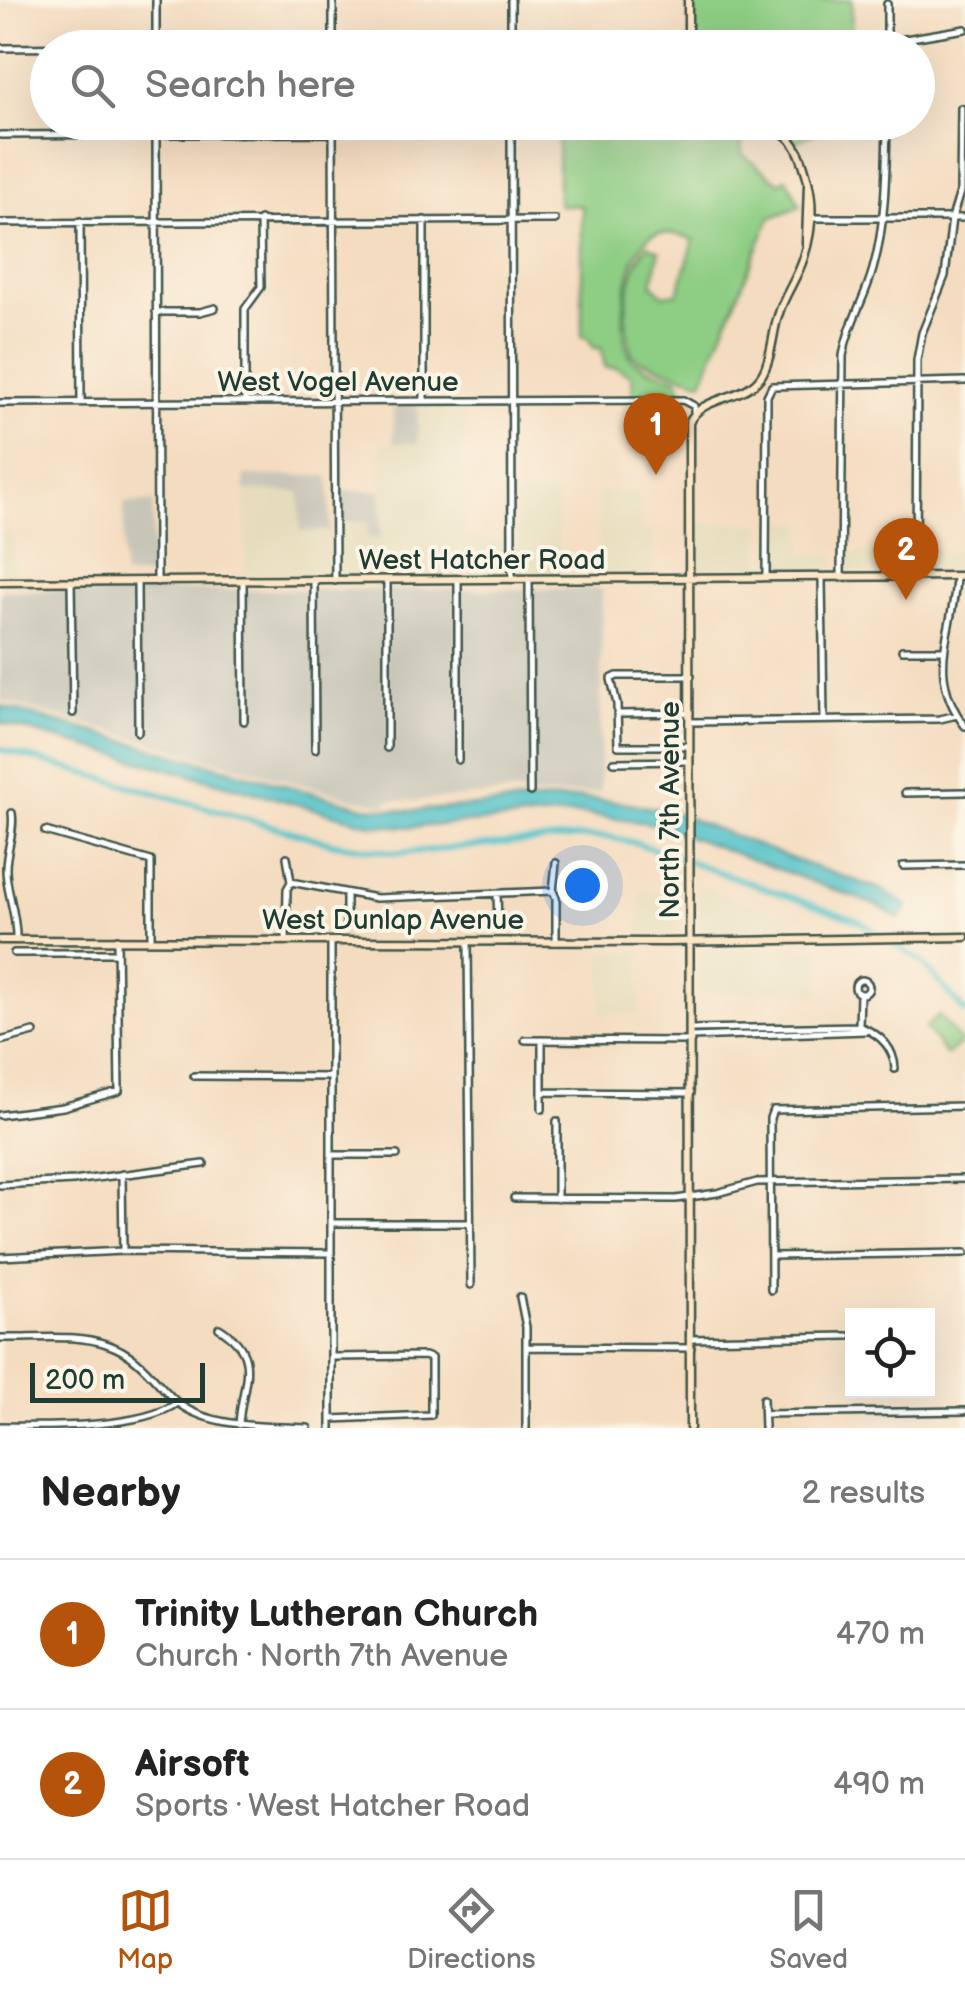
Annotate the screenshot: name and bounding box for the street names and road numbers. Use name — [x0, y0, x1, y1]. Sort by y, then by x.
street label: West Vogel Avenue — [217, 366, 459, 399]
street label: West Hatcher Road — [359, 544, 606, 577]
street label: North 7th Avenue — [654, 701, 687, 919]
street label: West Dunlap Avenue — [262, 904, 524, 937]

